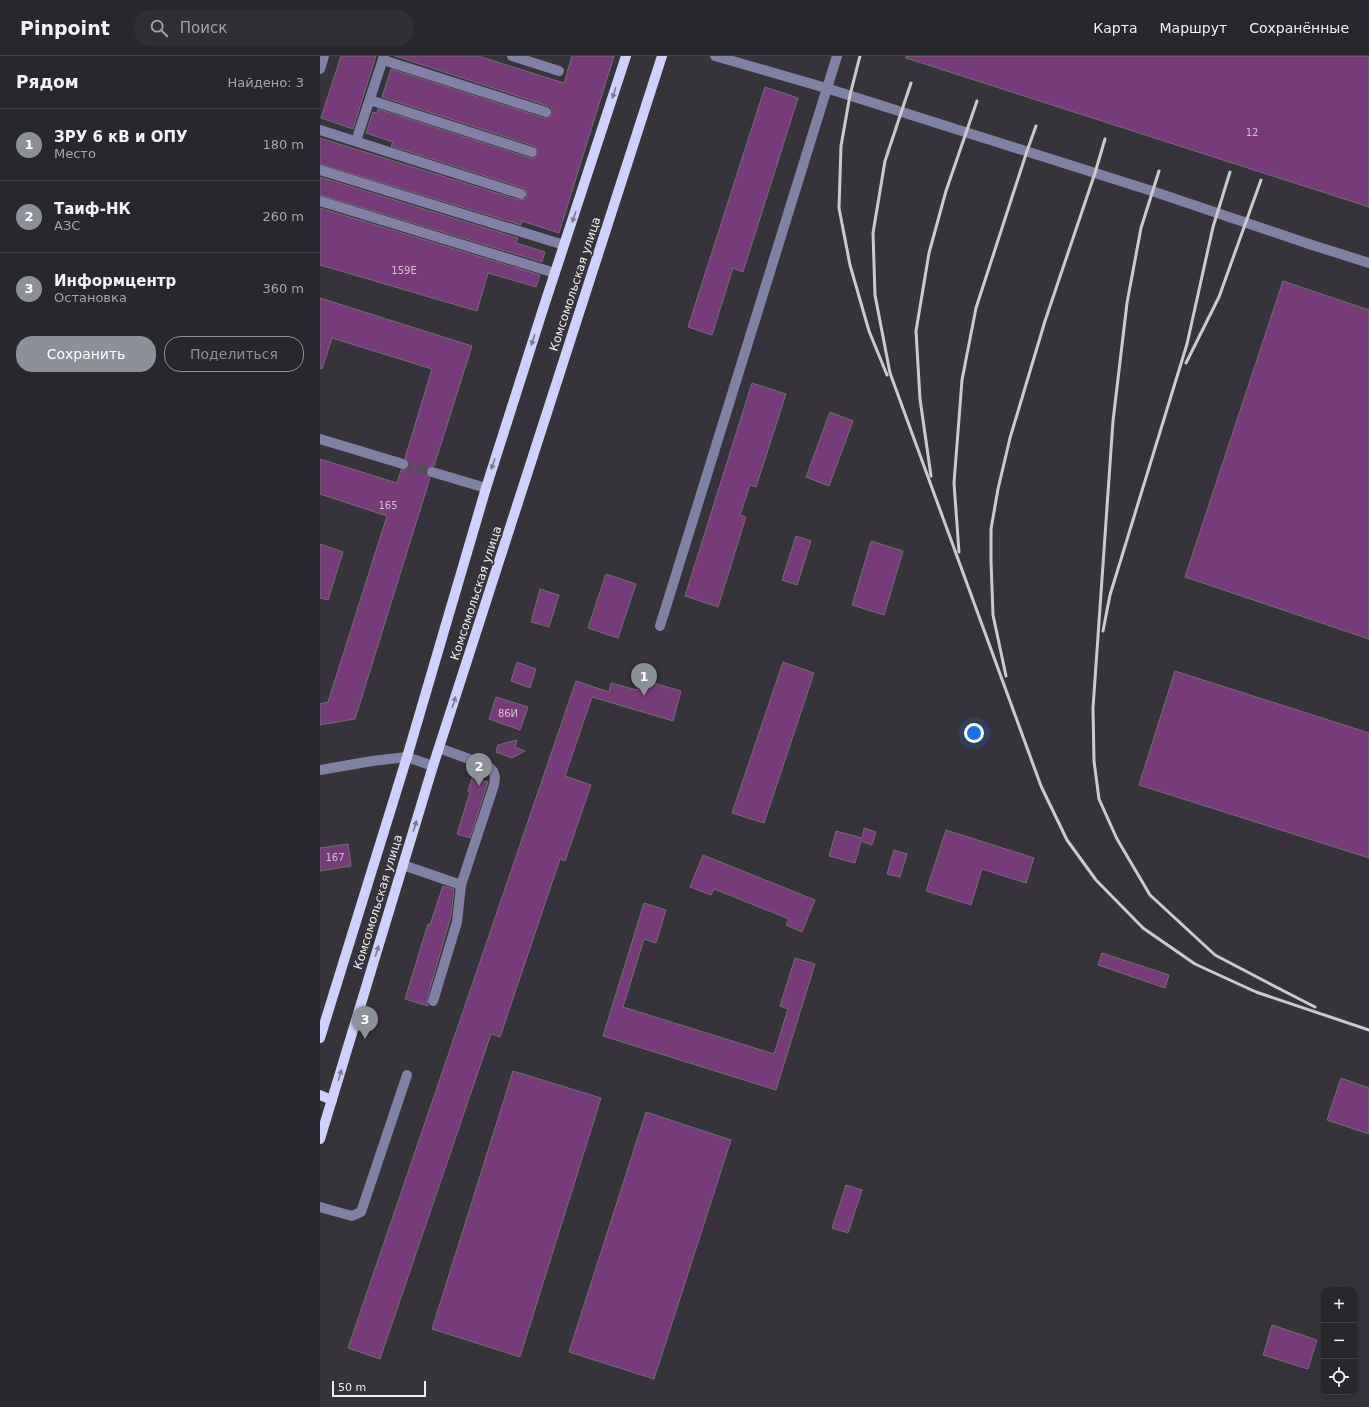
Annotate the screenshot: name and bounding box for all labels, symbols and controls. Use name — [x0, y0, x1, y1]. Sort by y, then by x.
search box — [134, 10, 414, 46]
text: Pinpoint — [20, 17, 110, 39]
icon: search — [148, 17, 170, 39]
text: Поиск — [180, 19, 227, 37]
text: Карта — [1093, 20, 1137, 36]
text: Маршрут — [1159, 20, 1227, 36]
text: Сохранённые — [1249, 20, 1349, 36]
text: Рядом — [16, 72, 79, 92]
text: Найдено: 3 — [228, 75, 304, 90]
one-way arrow — [611, 87, 617, 99]
house number: 12 — [1246, 127, 1258, 138]
text: ЗРУ 6 кВ и ОПУ — [54, 128, 188, 146]
text: 1 — [24, 137, 34, 152]
text: 180 m — [262, 137, 304, 152]
text: Место — [54, 146, 96, 161]
text: Таиф-НК — [54, 200, 131, 218]
text: 2 — [24, 209, 34, 224]
text: 260 m — [262, 209, 304, 224]
one-way arrow — [570, 211, 576, 223]
street label: Комсомольская улица — [547, 215, 603, 353]
text: АЗС — [54, 218, 80, 233]
house number: 159Е — [391, 265, 417, 276]
text: Информцентр — [54, 272, 176, 290]
text: 3 — [24, 281, 34, 296]
text: 360 m — [262, 281, 304, 296]
text: Остановка — [54, 290, 127, 305]
one-way arrow — [530, 334, 536, 346]
button: Сохранить — [16, 336, 156, 372]
button: Поделиться — [164, 336, 304, 372]
one-way arrow — [490, 458, 496, 470]
house number: 165 — [378, 500, 398, 511]
street label: Комсомольская улица — [448, 524, 504, 662]
pin: 1 — [631, 663, 657, 696]
one-way arrow — [451, 696, 457, 708]
house number: 86И — [498, 708, 518, 719]
your location — [964, 723, 984, 743]
pin: 2 — [466, 753, 492, 786]
one-way arrow — [412, 820, 418, 832]
street label: Комсомольская улица — [351, 833, 405, 971]
house number: 167 — [325, 852, 345, 863]
one-way arrow — [374, 944, 380, 956]
pin: 3 — [352, 1006, 378, 1039]
one-way arrow — [337, 1069, 343, 1081]
map controls — [1321, 1287, 1357, 1395]
button: + — [1321, 1287, 1357, 1323]
button: − — [1321, 1323, 1357, 1359]
button: locate — [1321, 1359, 1357, 1395]
scale bar — [332, 1379, 426, 1398]
text: 50 m — [338, 1381, 366, 1394]

